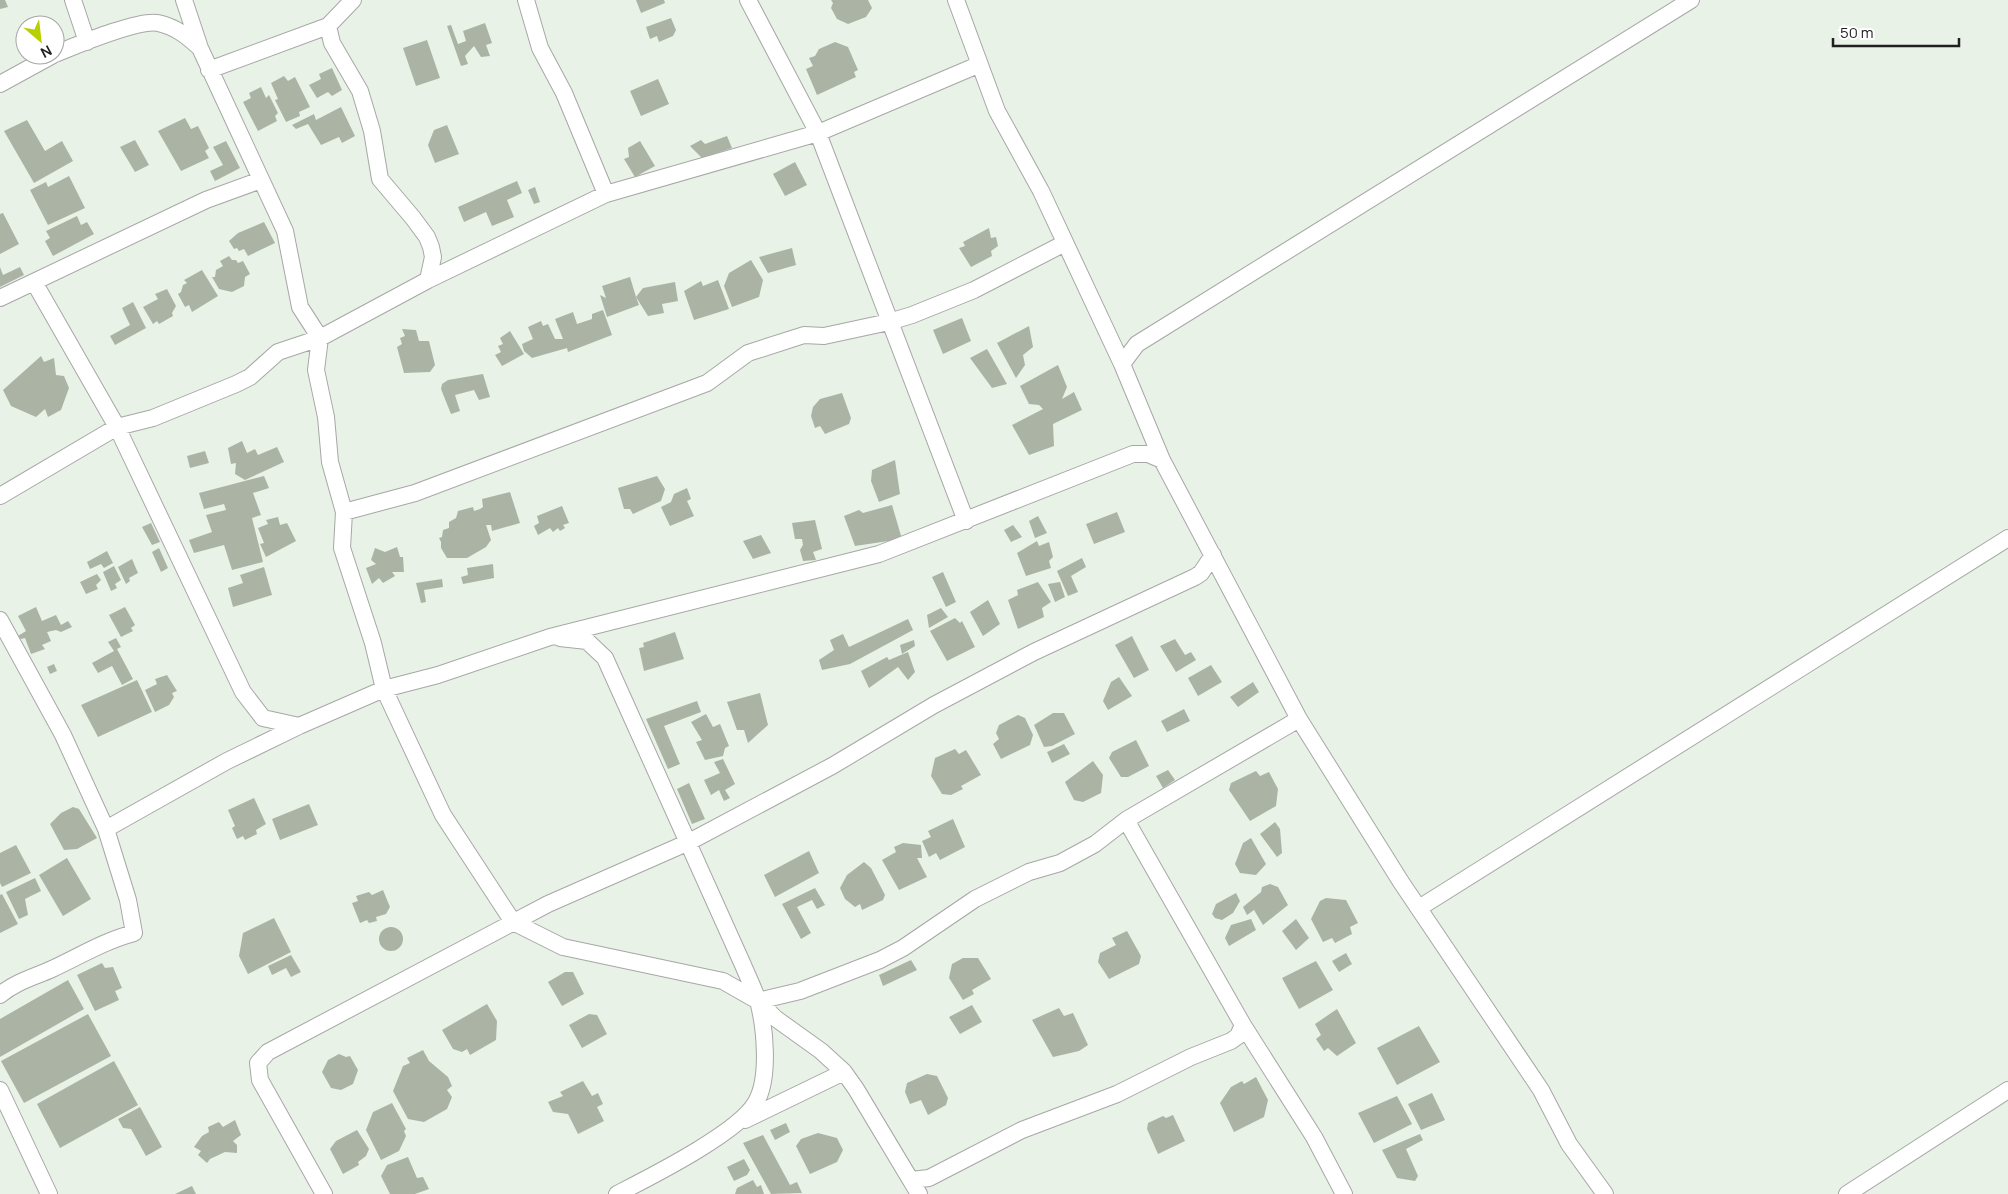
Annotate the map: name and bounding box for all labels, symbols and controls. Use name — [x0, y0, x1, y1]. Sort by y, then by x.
north arrow — [15, 15, 65, 65]
scale bar — [1833, 15, 1959, 47]
text: 50 m — [1840, 22, 1874, 43]
text: N — [37, 41, 55, 63]

